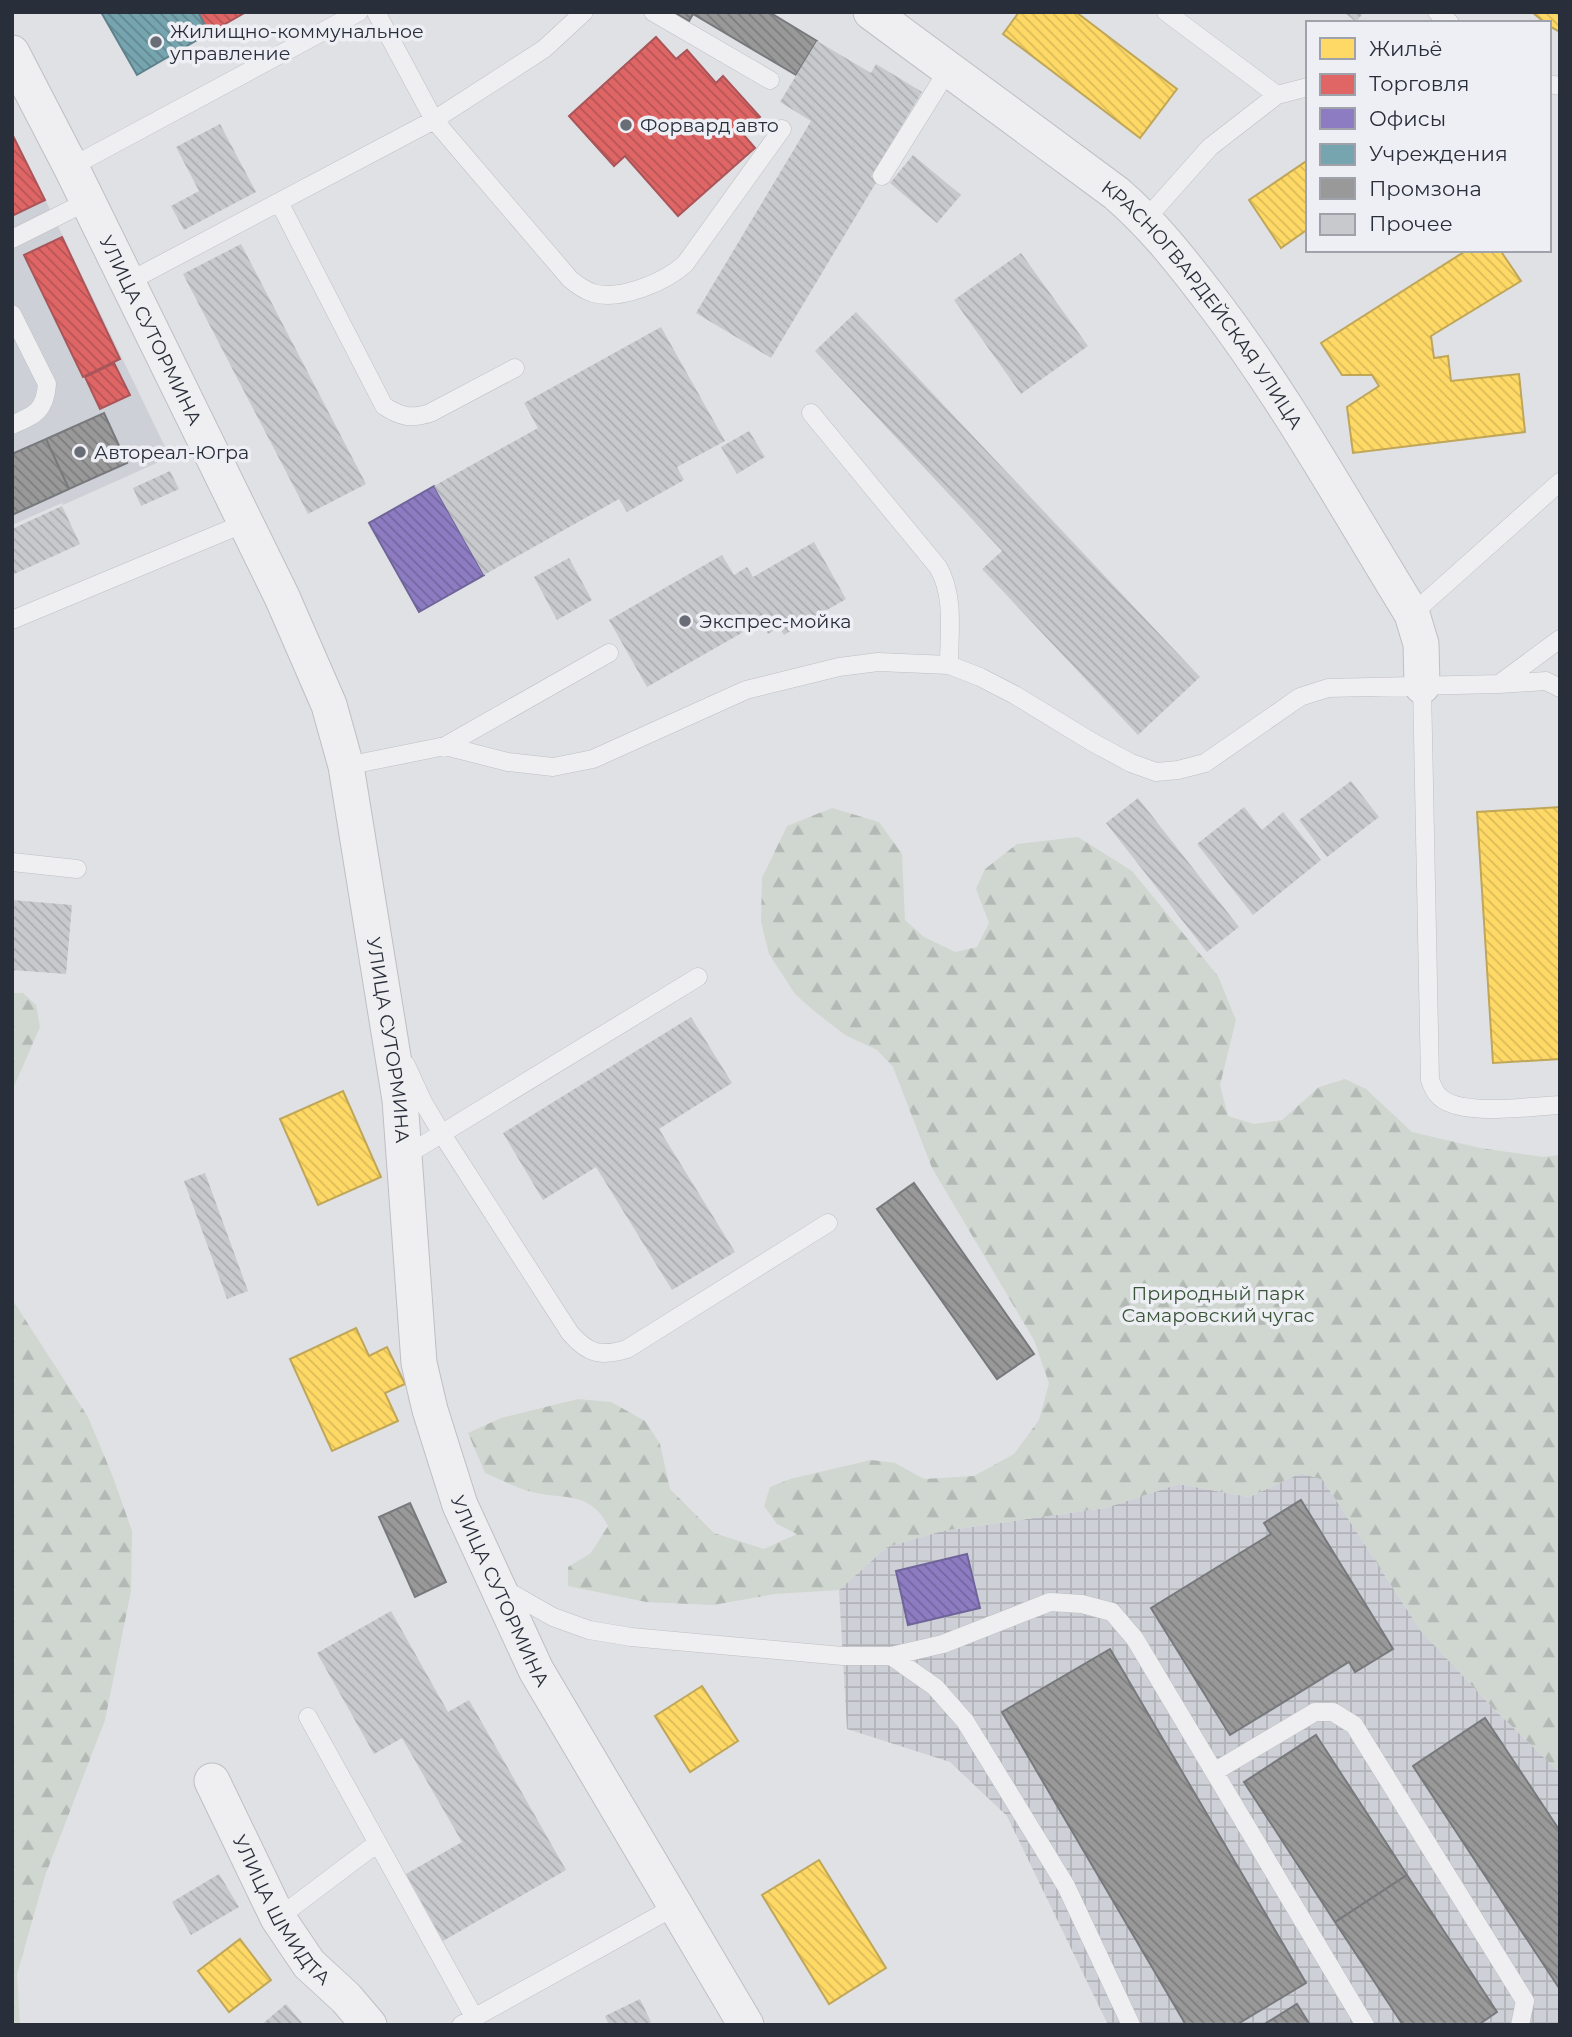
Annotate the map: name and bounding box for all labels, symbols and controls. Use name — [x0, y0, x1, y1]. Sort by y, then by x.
place label: Жилищно-коммунальное управление — [169, 20, 424, 65]
legend — [1306, 21, 1551, 252]
marker: Жилищно-коммунальное управление — [148, 34, 164, 50]
text: Жильё — [1369, 36, 1443, 61]
text: Торговля — [1369, 71, 1470, 96]
text: Офисы — [1369, 106, 1446, 131]
place label: Форвард авто — [640, 114, 779, 137]
marker: Форвард авто — [618, 117, 634, 133]
text: Учреждения — [1369, 141, 1508, 166]
street label: КРАСНОГВАРДЕЙСКАЯ УЛИЦА — [1097, 175, 1308, 433]
text: Промзона — [1369, 176, 1482, 201]
text: Прочее — [1369, 211, 1453, 236]
street label: УЛИЦА СУТОРМИНА — [95, 232, 207, 429]
place label: Автореал-Югра — [94, 441, 249, 464]
marker: Автореал-Югра — [72, 444, 88, 460]
place label: Экспрес-мойка — [699, 610, 851, 633]
marker: Экспрес-мойка — [677, 613, 693, 629]
street label: УЛИЦА СУТОРМИНА — [362, 935, 415, 1144]
park label: Природный парк Самаровский чугас — [1122, 1282, 1315, 1327]
street label: УЛИЦА СУТОРМИНА — [446, 1493, 555, 1691]
street label: УЛИЦА ШМИДТА — [228, 1831, 335, 1990]

